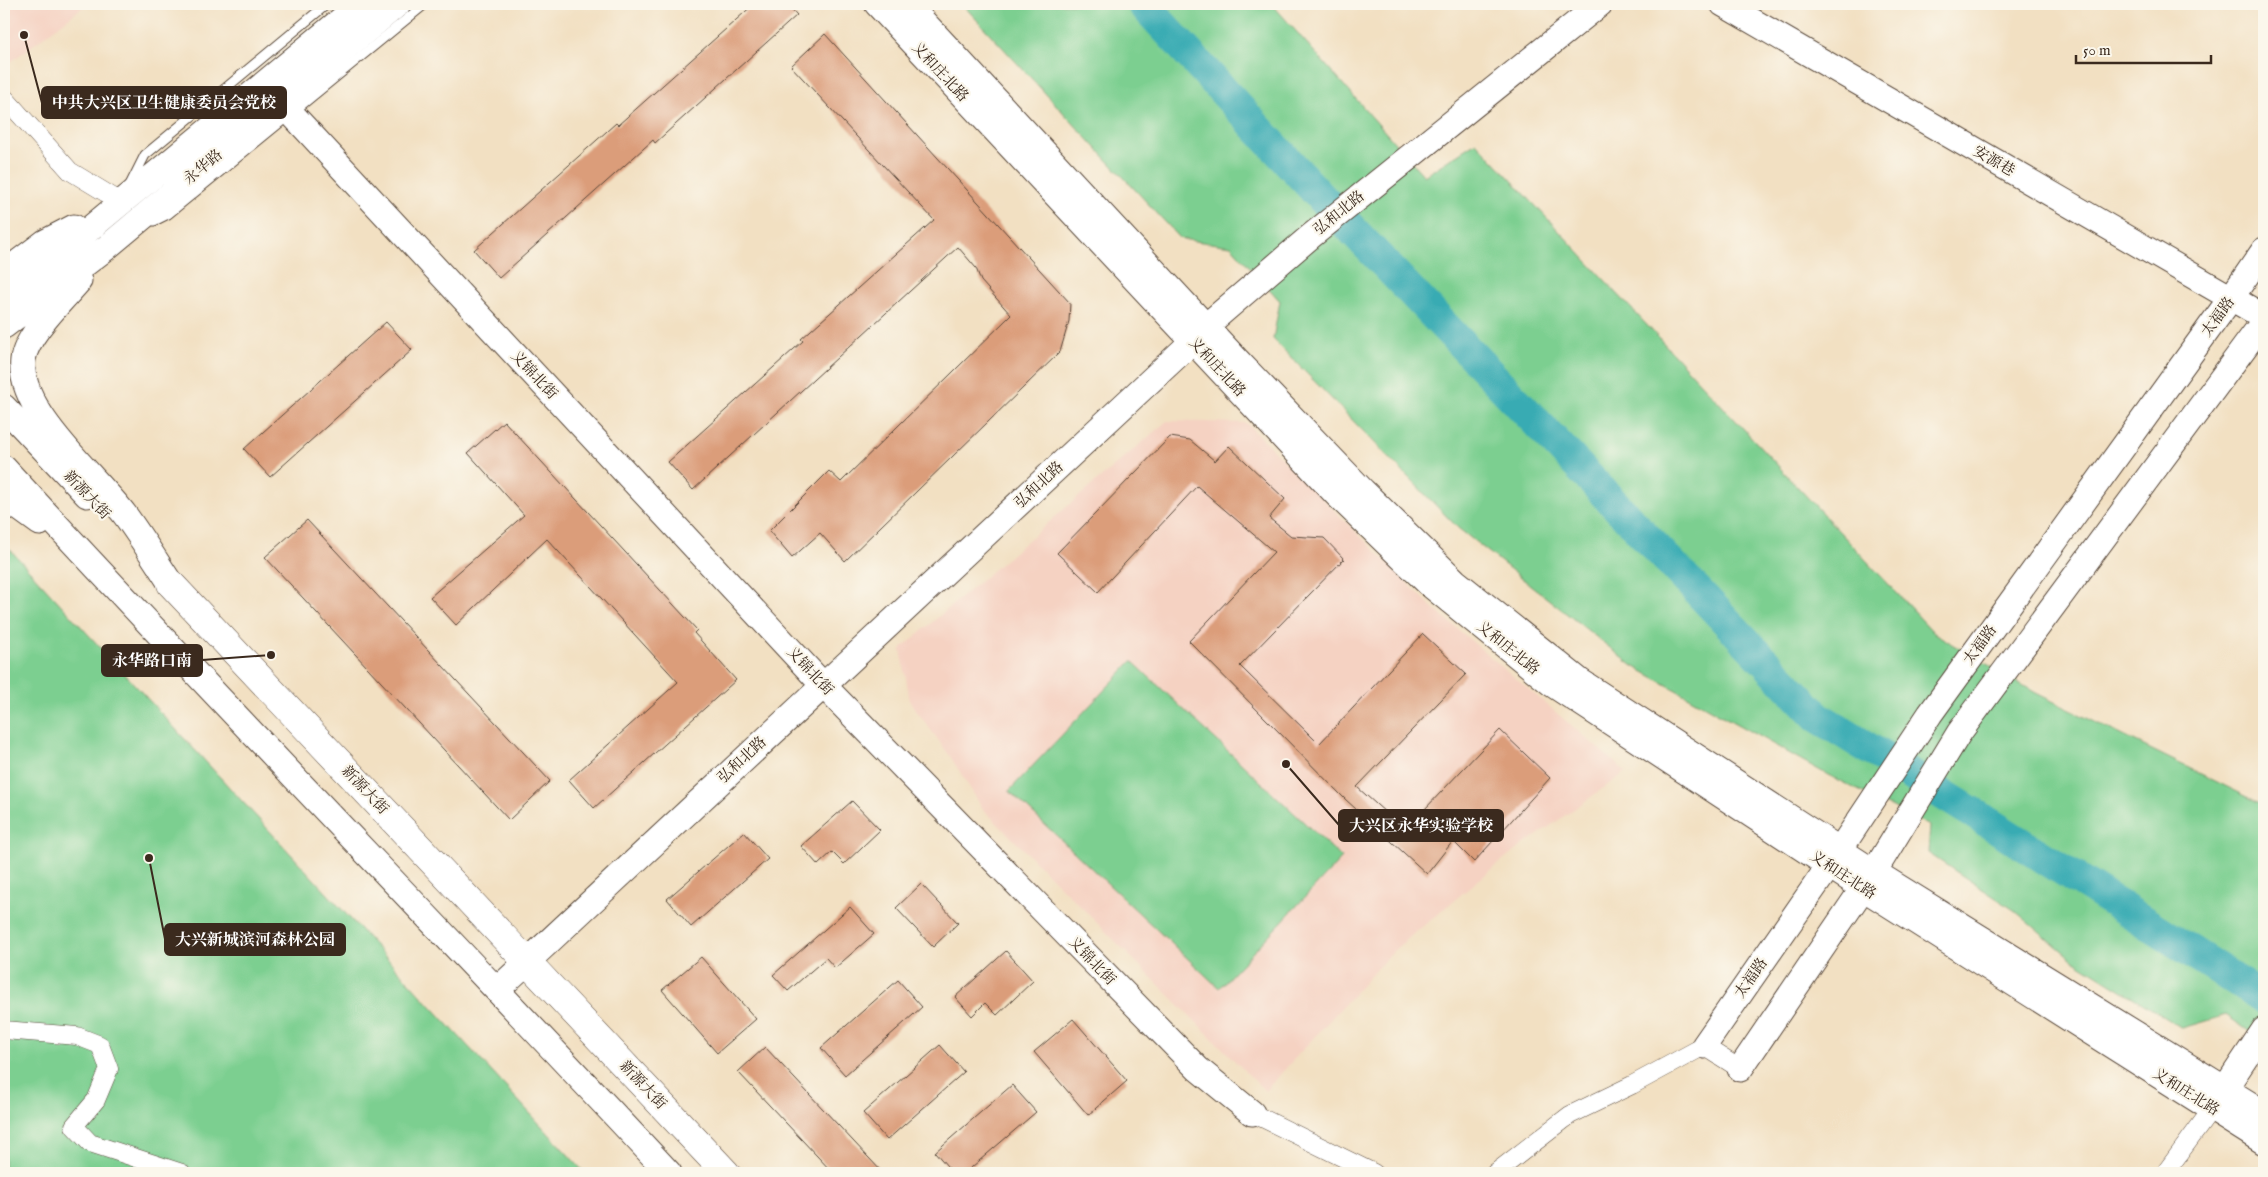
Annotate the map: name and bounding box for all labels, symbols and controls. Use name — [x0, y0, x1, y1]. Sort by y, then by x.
scale bar — [2076, 32, 2210, 64]
street label: 义和庄北路 — [907, 38, 973, 106]
text: 50 m — [2083, 41, 2111, 60]
callout: 中共大兴区卫生健康委员会党校 — [42, 87, 286, 118]
text: 中共大兴区卫生健康委员会党校 — [52, 93, 276, 114]
street label: 安源巷 — [1970, 142, 2018, 180]
street label: 永华路 — [180, 145, 226, 189]
street label: 弘和北路 — [1310, 187, 1368, 239]
street label: 太福路 — [2197, 293, 2239, 341]
street label: 义和庄北路 — [1184, 333, 1250, 401]
street label: 义锦北街 — [507, 347, 561, 403]
street label: 弘和北路 — [1011, 458, 1067, 512]
street label: 新源大街 — [60, 467, 114, 523]
street label: 义和庄北路 — [1473, 617, 1543, 679]
street label: 太福路 — [1959, 621, 2001, 669]
street label: 义锦北街 — [783, 643, 837, 699]
callout: 永华路口南 — [102, 645, 202, 676]
text: 永华路口南 — [112, 651, 192, 672]
street label: 弘和北路 — [714, 733, 770, 787]
street label: 新源大街 — [338, 762, 392, 818]
callout: 大兴区永华实验学校 — [1339, 810, 1503, 841]
text: 大兴区永华实验学校 — [1349, 816, 1493, 837]
street label: 义和庄北路 — [1806, 847, 1880, 903]
callout: 大兴新城滨河森林公园 — [165, 924, 345, 955]
text: 大兴新城滨河森林公园 — [175, 931, 335, 951]
street label: 义锦北街 — [1064, 933, 1120, 989]
street label: 太福路 — [1730, 954, 1772, 1002]
street label: 新源大街 — [616, 1057, 670, 1113]
street label: 义和庄北路 — [2149, 1064, 2223, 1120]

